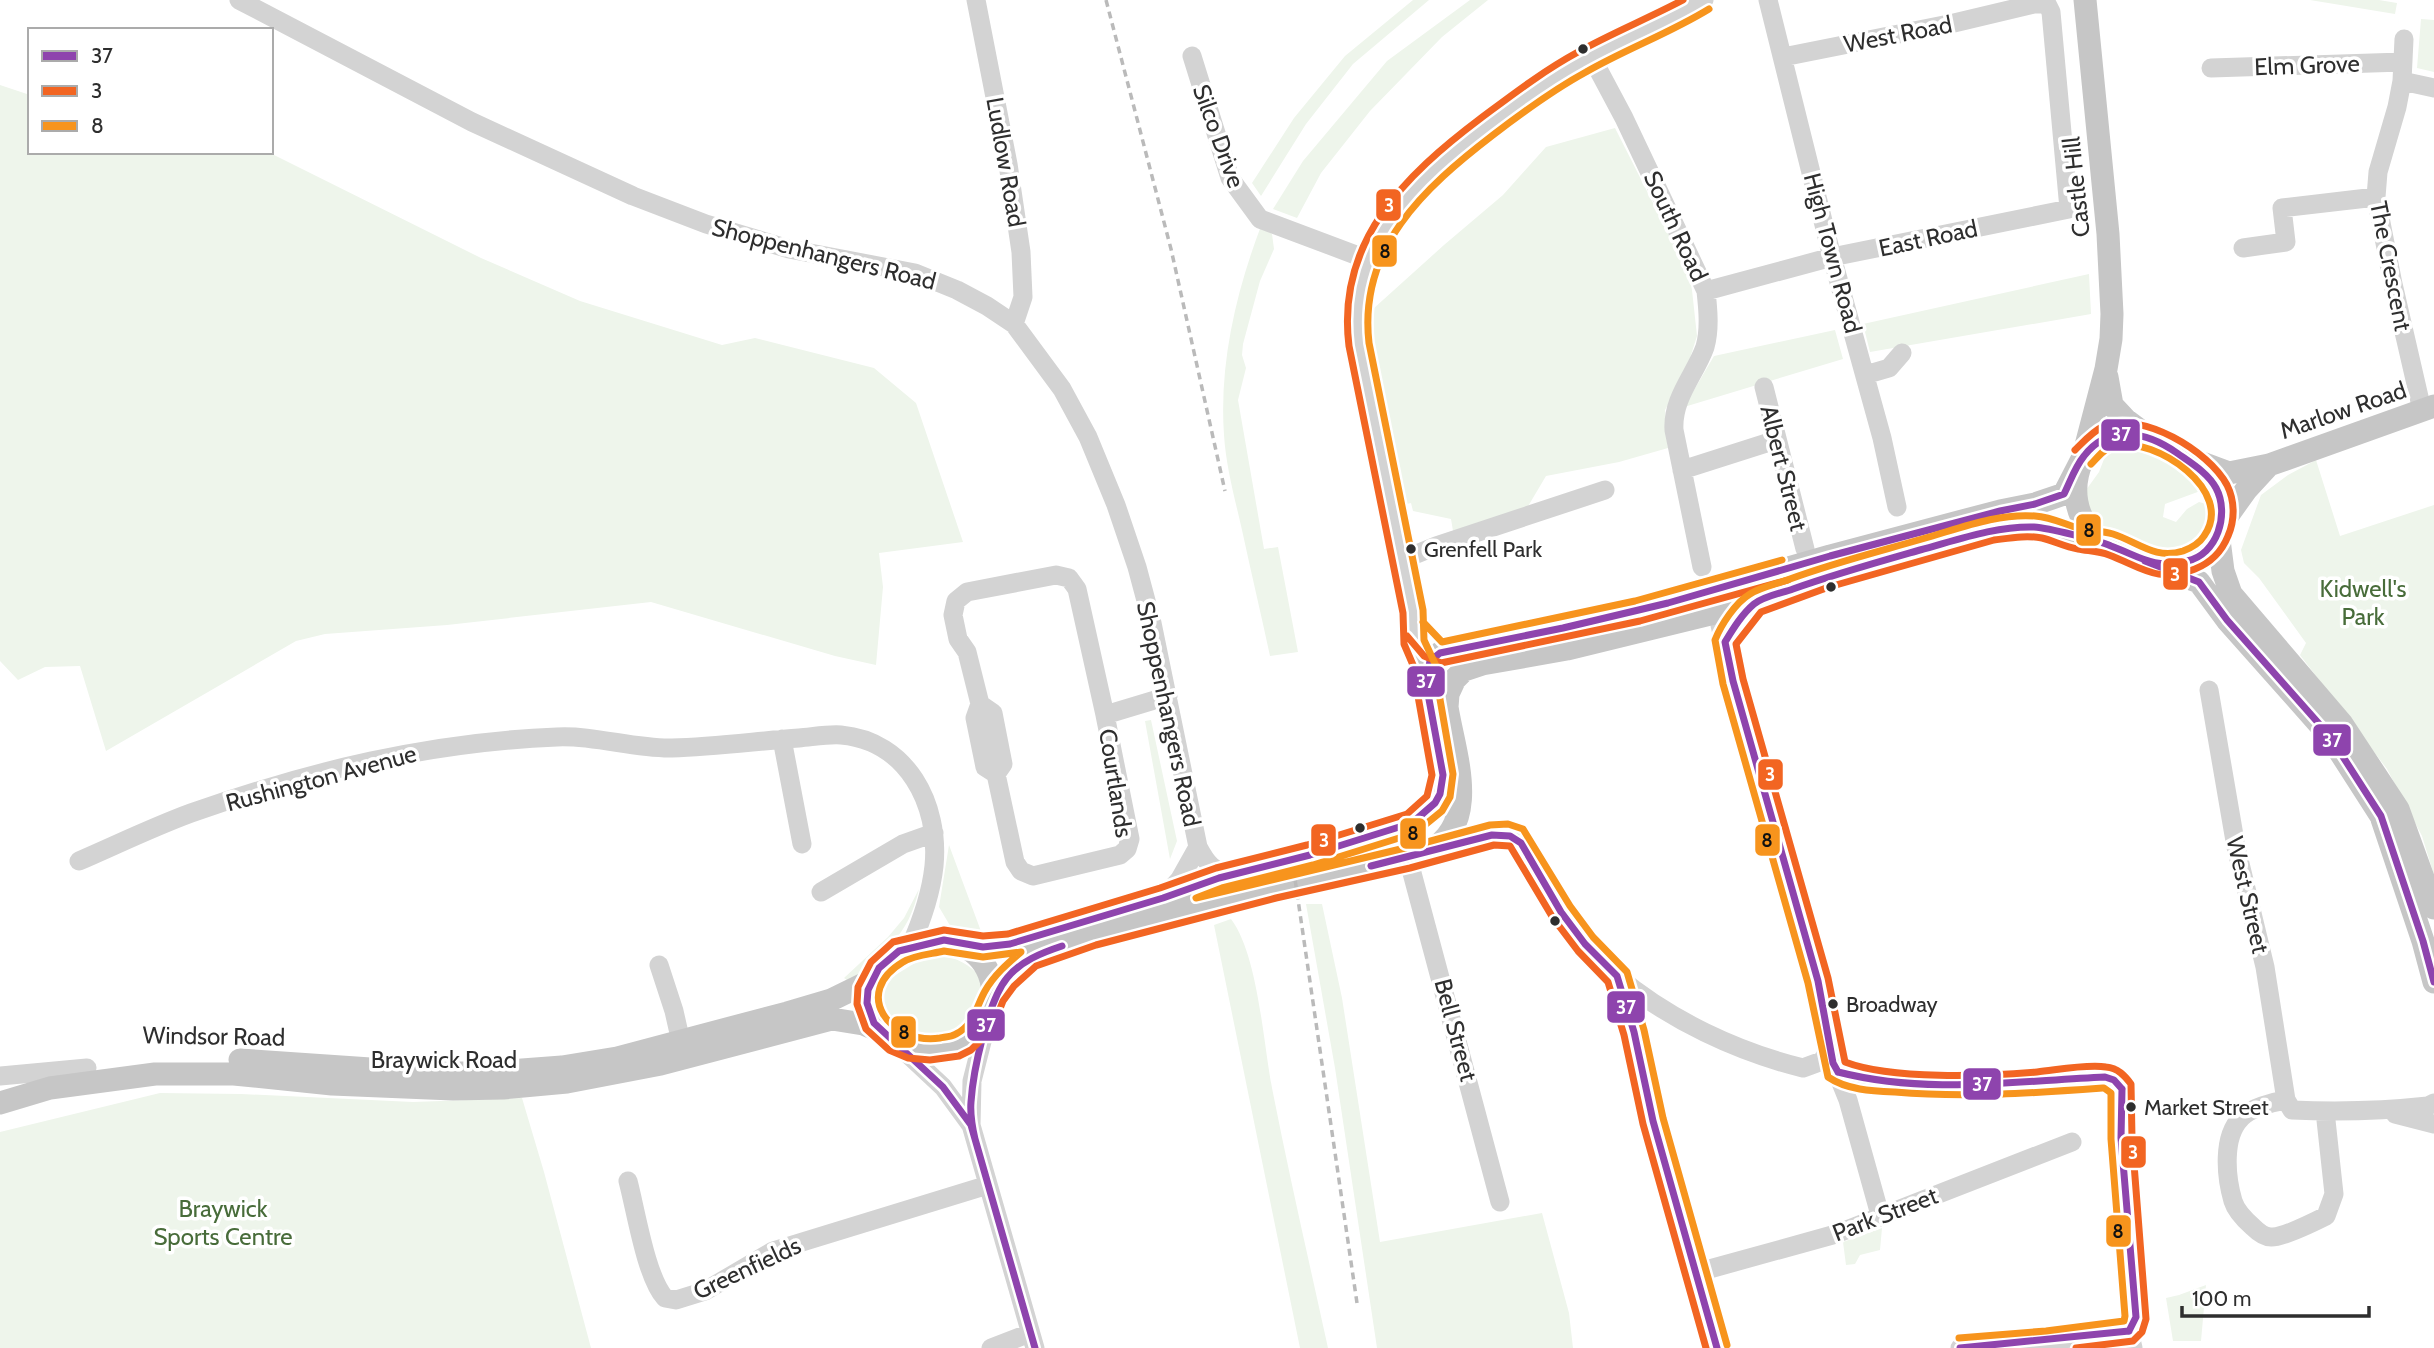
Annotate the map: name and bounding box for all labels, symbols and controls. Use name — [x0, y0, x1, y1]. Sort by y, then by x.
street label: West Road — [1841, 9, 1955, 59]
legend — [28, 28, 273, 154]
unlabelled marker — [1576, 42, 1590, 56]
text: 37 — [91, 43, 113, 68]
street label: Elm Grove — [2254, 49, 2360, 81]
text: 3 — [91, 78, 102, 103]
street label: Silco Drive — [1187, 80, 1251, 192]
street label: Ludlow Road — [980, 95, 1032, 229]
text: 8 — [91, 113, 104, 138]
street label: Castle Hill — [2056, 135, 2096, 239]
street label: South Road — [1638, 166, 1714, 286]
street label: High Town Road — [1798, 170, 1868, 336]
line badge: 3 — [1375, 188, 1402, 222]
text: 3 — [1384, 194, 1394, 217]
street label: The Crescent — [2364, 199, 2418, 333]
street label: Shoppenhangers Road — [709, 212, 939, 296]
street label: East Road — [1876, 213, 1980, 263]
line badge: 8 — [1371, 234, 1398, 268]
text: 8 — [1379, 240, 1391, 263]
street label: Marlow Road — [2276, 375, 2410, 445]
street label: Albert Street — [1754, 402, 1814, 534]
line badge: 37 — [2100, 418, 2141, 452]
text: 37 — [2111, 423, 2131, 446]
line badge: 8 — [2075, 513, 2102, 547]
text: 8 — [2083, 519, 2095, 542]
place label: Grenfell Park — [1424, 536, 1542, 563]
marker: Grenfell Park — [1404, 542, 1418, 556]
line badge: 3 — [2162, 557, 2189, 591]
text: 3 — [2170, 563, 2180, 586]
park label: Kidwell's Park — [2319, 574, 2407, 631]
unlabelled marker — [1824, 580, 1838, 594]
street label: Shoppenhangers Road — [1131, 599, 1207, 829]
line badge: 37 — [1406, 665, 1446, 698]
text: 37 — [1416, 670, 1436, 693]
line badge: 37 — [2312, 723, 2352, 757]
street label: Courtlands — [1093, 727, 1139, 840]
text: 37 — [2322, 729, 2342, 752]
street label: Rushington Avenue — [222, 739, 420, 817]
line badge: 3 — [1757, 758, 1784, 791]
text: 3 — [1765, 763, 1775, 786]
line badge: 8 — [1399, 817, 1427, 850]
unlabelled marker — [1353, 821, 1367, 835]
text: 8 — [1407, 822, 1419, 845]
line badge: 3 — [1310, 823, 1337, 857]
line badge: 8 — [1754, 823, 1781, 857]
text: 3 — [1319, 829, 1329, 852]
text: 8 — [1761, 829, 1773, 852]
street label: West Street — [2220, 834, 2276, 956]
unlabelled marker — [1548, 914, 1562, 928]
street label: Bell Street — [1428, 976, 1484, 1084]
line badge: 37 — [1606, 990, 1646, 1024]
place label: Broadway — [1846, 991, 1938, 1018]
text: 37 — [1616, 996, 1636, 1019]
marker: Broadway — [1826, 997, 1840, 1011]
line badge: 37 — [966, 1008, 1006, 1042]
text: 37 — [976, 1014, 996, 1037]
line badge: 8 — [890, 1015, 917, 1049]
street label: Windsor Road — [142, 1020, 286, 1052]
text: 8 — [898, 1021, 910, 1044]
street label: Braywick Road — [371, 1045, 517, 1074]
line badge: 37 — [1962, 1067, 2002, 1101]
text: 37 — [1972, 1073, 1992, 1096]
place label: Market Street — [2144, 1094, 2269, 1121]
marker: Market Street — [2124, 1100, 2138, 1114]
line badge: 3 — [2120, 1135, 2147, 1169]
text: 3 — [2128, 1141, 2138, 1164]
street label: Park Street — [1828, 1181, 1942, 1247]
park label: Braywick Sports Centre — [153, 1194, 293, 1251]
line badge: 8 — [2105, 1214, 2132, 1248]
text: 8 — [2112, 1220, 2124, 1243]
street label: Greenfields — [689, 1230, 805, 1305]
scale bar — [2182, 1274, 2369, 1318]
text: 100 m — [2192, 1286, 2251, 1311]

